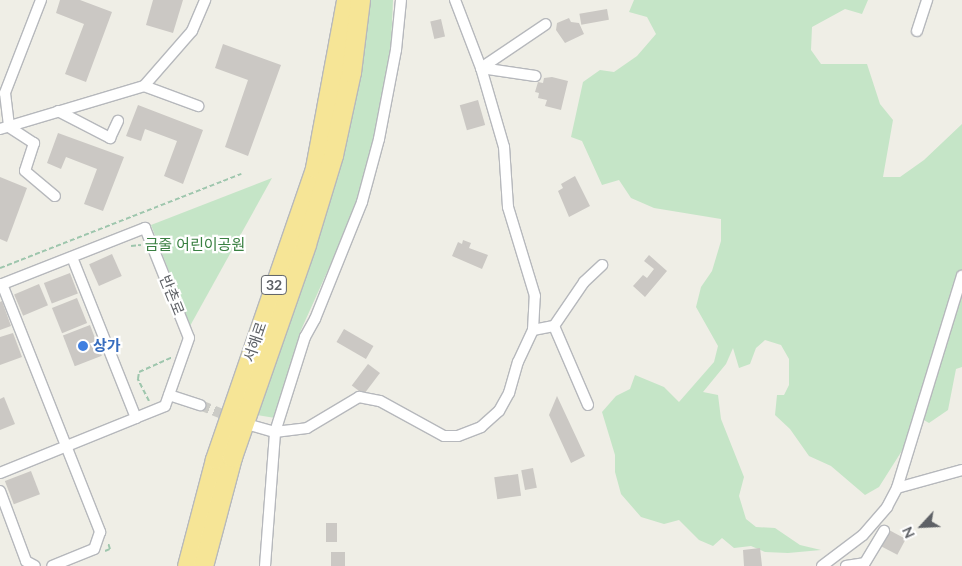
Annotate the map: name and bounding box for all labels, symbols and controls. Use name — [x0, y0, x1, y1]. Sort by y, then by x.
park label: 금줄 어린이공원 — [145, 236, 245, 254]
street label: 반촌로 — [156, 272, 188, 318]
road number: 32 — [260, 274, 288, 296]
street label: 서해로 — [240, 319, 270, 365]
place label: 상가 — [93, 337, 121, 355]
marker: 상가 — [77, 340, 89, 352]
north arrow — [897, 501, 947, 551]
text: N — [898, 524, 918, 541]

